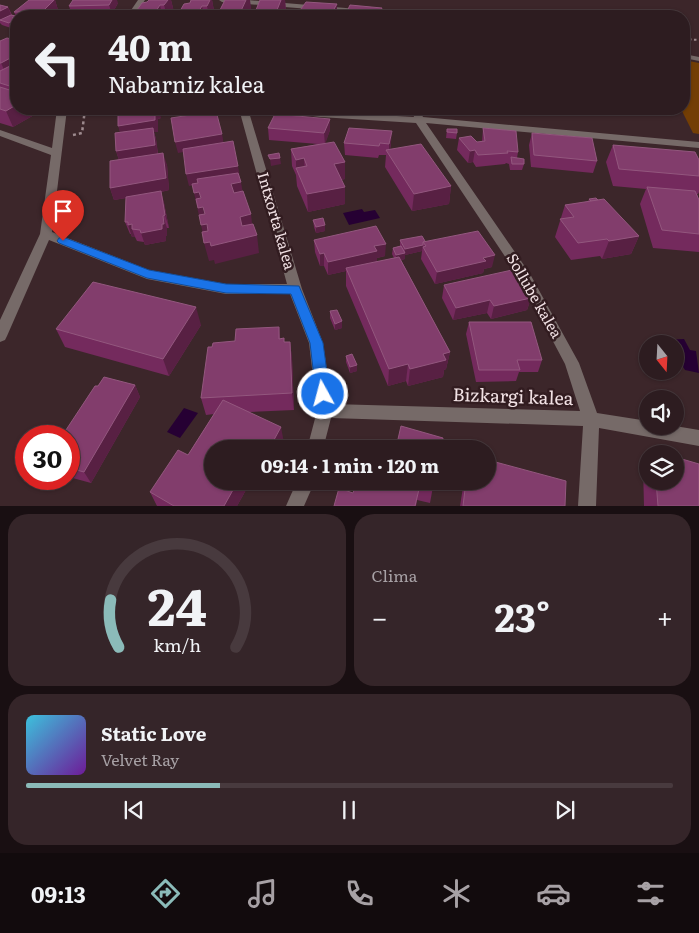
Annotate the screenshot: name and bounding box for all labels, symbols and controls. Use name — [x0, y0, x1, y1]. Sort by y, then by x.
text: 40 m — [108, 20, 193, 72]
icon: left — [25, 30, 90, 95]
text: Nabarniz kalea — [108, 67, 265, 100]
street label: Intxorta kalea — [253, 169, 303, 273]
pin — [42, 190, 84, 241]
icon: arrive — [49, 197, 77, 225]
street label: Sollube kalea — [502, 249, 569, 343]
north arrow — [639, 335, 684, 380]
map controls — [639, 335, 684, 490]
position arrow — [296, 367, 348, 419]
street label: Bizkargi kalea — [452, 380, 574, 411]
button: sound — [639, 390, 684, 435]
speed limit sign: 30 — [15, 425, 80, 490]
button: layers — [639, 445, 684, 490]
text: 09:14 · 1 min · 120 m — [261, 451, 439, 479]
text: Clima — [372, 563, 417, 587]
text: 24 — [147, 565, 206, 642]
text: 23° — [494, 587, 550, 644]
text: − — [372, 595, 388, 637]
text: + — [657, 595, 673, 637]
text: km/h — [153, 631, 201, 658]
text: Static Love — [101, 719, 206, 747]
text: Velvet Ray — [101, 747, 179, 771]
icon: previous — [120, 796, 148, 824]
icon: pause — [335, 796, 363, 824]
icon: next — [551, 796, 579, 824]
icon: directions — [148, 876, 183, 911]
icon: music — [245, 876, 280, 911]
icon: phone — [342, 876, 377, 911]
icon: climate — [439, 876, 474, 911]
icon: car — [536, 876, 571, 911]
icon: filters — [633, 876, 668, 911]
text: 09:13 — [31, 877, 86, 910]

